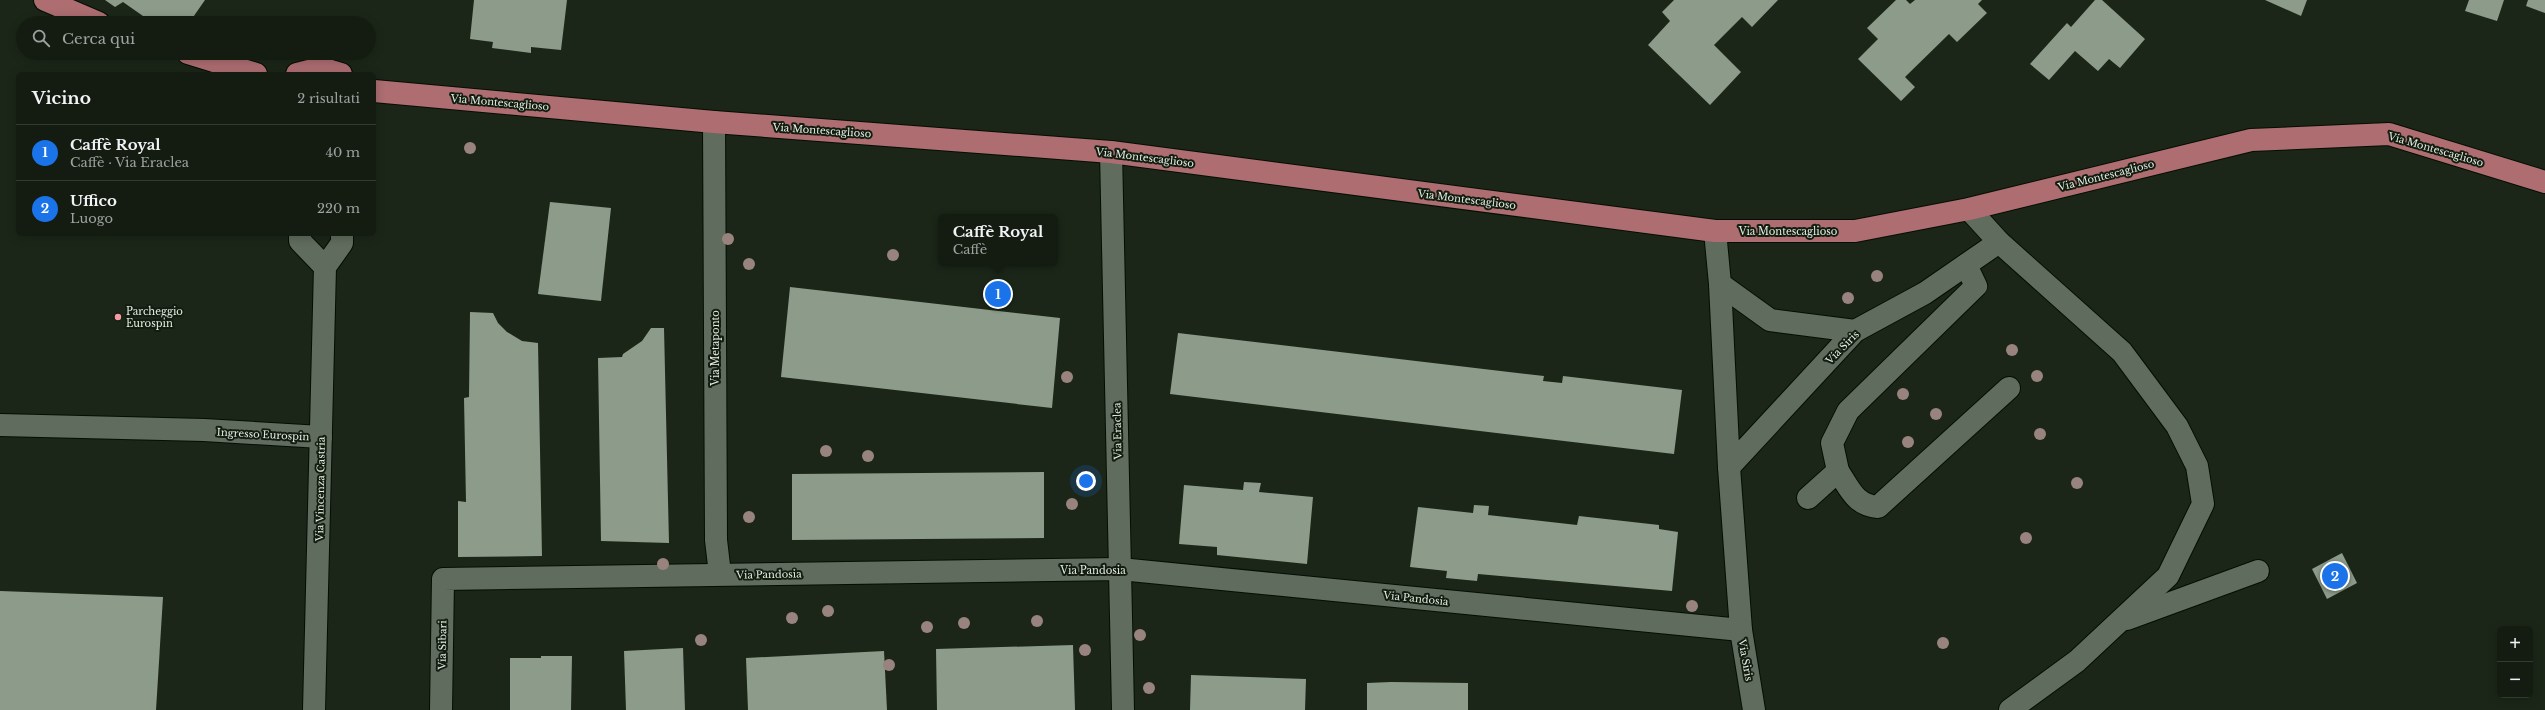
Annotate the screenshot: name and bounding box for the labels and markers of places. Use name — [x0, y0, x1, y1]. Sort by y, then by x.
pin: 1 — [985, 279, 1011, 309]
place label: Parcheggio Eurospin — [126, 305, 183, 330]
marker: Parcheggio Eurospin — [113, 312, 123, 322]
pin: 2 — [2322, 561, 2348, 591]

